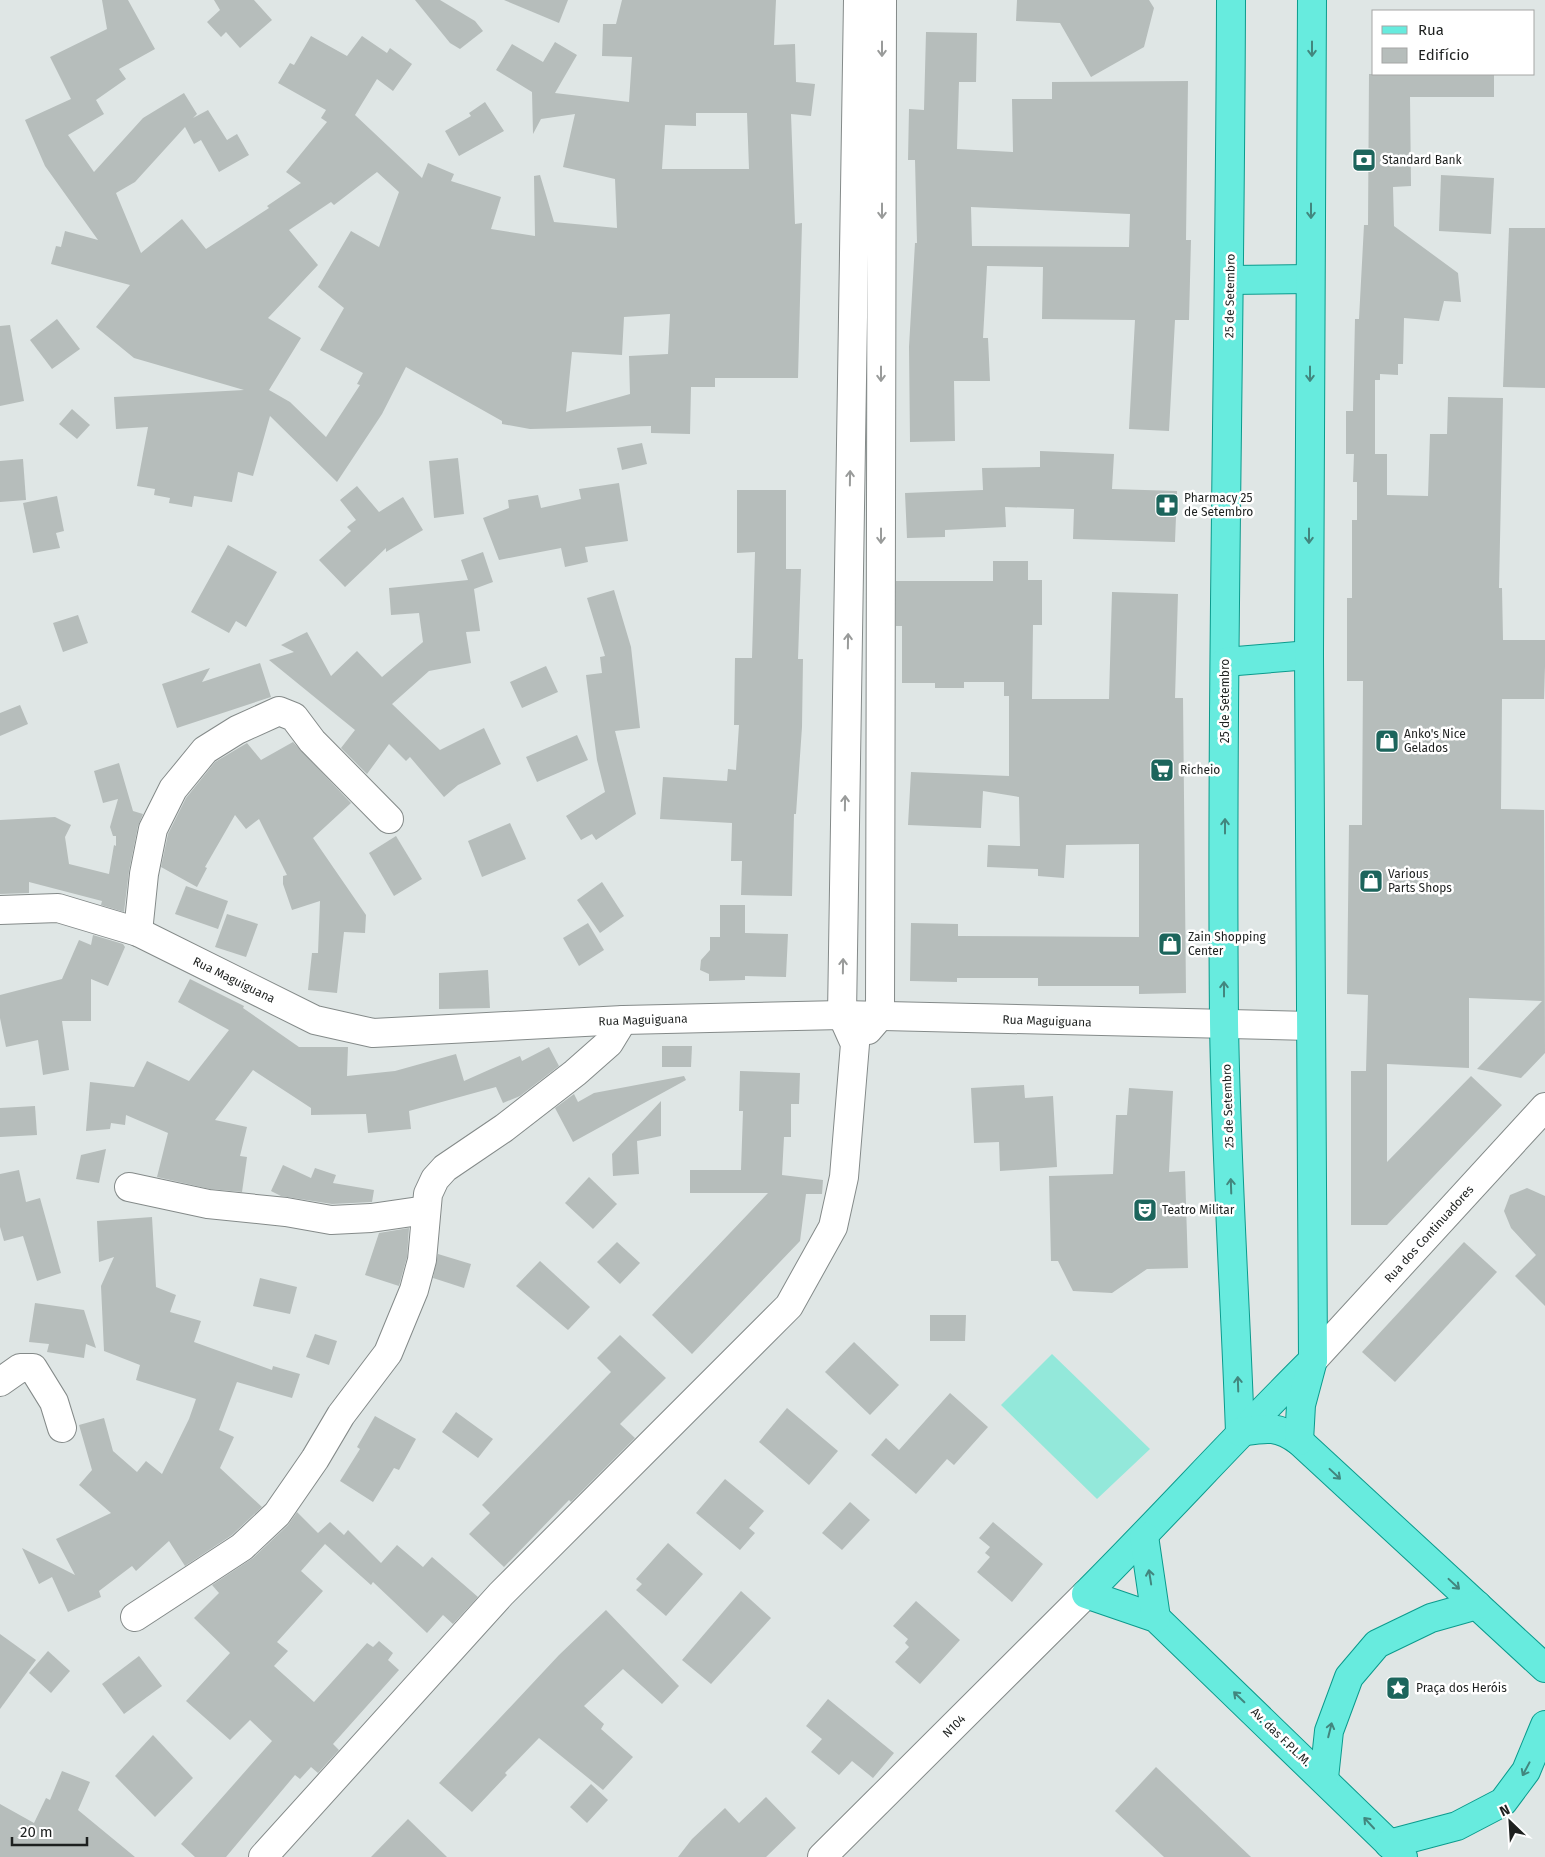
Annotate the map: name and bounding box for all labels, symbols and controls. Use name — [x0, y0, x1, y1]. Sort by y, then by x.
legend — [1372, 10, 1535, 75]
text: Rua — [1418, 21, 1444, 39]
one-way arrow — [877, 40, 887, 56]
one-way arrow — [1307, 40, 1317, 56]
text: Edifício — [1418, 46, 1469, 64]
bank icon: Standard Bank — [1351, 147, 1377, 173]
place label: Standard Bank — [1382, 153, 1463, 167]
one-way arrow — [877, 202, 887, 219]
one-way arrow — [1306, 202, 1316, 219]
street label: 25 de Setembro — [1222, 254, 1238, 338]
one-way arrow — [876, 365, 886, 381]
one-way arrow — [1305, 365, 1315, 381]
one-way arrow — [845, 471, 855, 487]
place label: Pharmacy 25 de Setembro — [1184, 491, 1253, 519]
pharmacy icon: Pharmacy 25 de Setembro — [1154, 492, 1180, 518]
one-way arrow — [876, 528, 886, 544]
one-way arrow — [1304, 528, 1314, 544]
one-way arrow — [843, 633, 853, 650]
street label: 25 de Setembro — [1218, 659, 1232, 743]
place label: Anko's Nice Gelados — [1404, 727, 1466, 755]
shop icon: Anko's Nice Gelados — [1374, 728, 1400, 754]
supermarket icon: Richeio — [1149, 757, 1175, 783]
place label: Richeio — [1180, 763, 1220, 777]
one-way arrow — [840, 796, 850, 812]
one-way arrow — [1220, 819, 1230, 835]
place label: Various Parts Shops — [1388, 867, 1452, 895]
shop icon: Various Parts Shops — [1358, 868, 1384, 894]
place label: Zain Shopping Center — [1188, 930, 1266, 958]
shop icon: Zain Shopping Center — [1157, 931, 1183, 957]
street label: Rua Maguiguana — [191, 954, 277, 1006]
one-way arrow — [838, 958, 848, 974]
one-way arrow — [1219, 981, 1229, 998]
street label: Rua Maguiguana — [598, 1011, 688, 1029]
street label: Rua Maguiguana — [1002, 1012, 1092, 1030]
street label: 25 de Setembro — [1220, 1064, 1236, 1148]
one-way arrow — [1226, 1178, 1235, 1194]
street label: Rua dos Continuadores — [1382, 1182, 1477, 1286]
theatre icon: Teatro Militar — [1132, 1197, 1158, 1223]
place label: Teatro Militar — [1162, 1203, 1235, 1217]
one-way arrow — [1234, 1376, 1243, 1392]
one-way arrow — [1328, 1468, 1341, 1480]
one-way arrow — [1145, 1570, 1155, 1586]
one-way arrow — [1448, 1578, 1461, 1590]
place icon: Praça dos Heróis — [1385, 1675, 1411, 1701]
place label: Praça dos Heróis — [1416, 1681, 1507, 1695]
one-way arrow — [1233, 1691, 1246, 1703]
street label: Av. das F.P.L.M. — [1248, 1705, 1314, 1769]
street label: N104 — [940, 1711, 969, 1740]
one-way arrow — [1326, 1723, 1335, 1739]
one-way arrow — [1521, 1762, 1531, 1777]
north arrow — [1485, 1797, 1535, 1847]
text: N — [1497, 1801, 1513, 1820]
scale bar — [12, 1814, 88, 1846]
one-way arrow — [1363, 1816, 1375, 1829]
text: 20 m — [20, 1823, 53, 1841]

